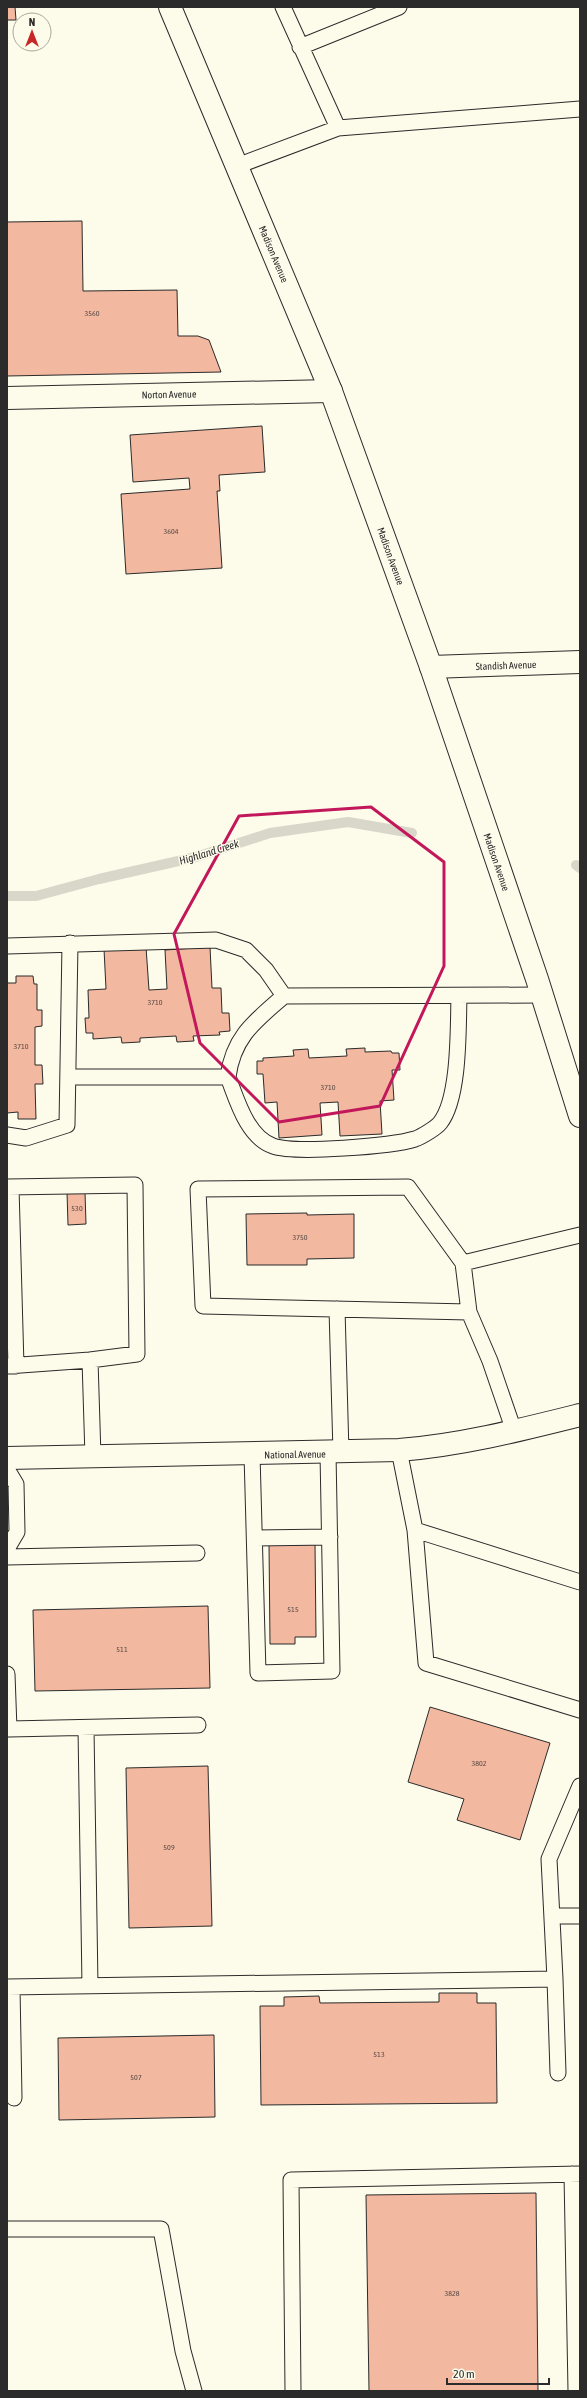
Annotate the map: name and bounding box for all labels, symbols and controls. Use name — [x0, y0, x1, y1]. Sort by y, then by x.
north arrow — [12, 12, 52, 52]
text: N — [29, 16, 35, 28]
street label: Madison Avenue — [257, 224, 291, 285]
house number: 3560 — [84, 309, 100, 318]
street label: Norton Avenue — [141, 389, 197, 400]
street label: Madison Avenue — [375, 526, 406, 587]
house number: 3604 — [163, 527, 179, 536]
street label: Standish Avenue — [475, 659, 537, 672]
street label: Madison Avenue — [481, 832, 512, 893]
water label: Highland Creek — [178, 837, 240, 867]
house number: 3710 — [147, 998, 163, 1007]
house number: 3710 — [13, 1042, 29, 1051]
house number: 3710 — [320, 1083, 336, 1092]
house number: 530 — [71, 1204, 83, 1213]
house number: 3750 — [292, 1233, 308, 1242]
street label: National Avenue — [264, 1448, 326, 1461]
house number: 515 — [287, 1605, 299, 1614]
house number: 511 — [116, 1645, 128, 1654]
house number: 3802 — [471, 1759, 487, 1768]
house number: 509 — [163, 1843, 175, 1852]
house number: 513 — [373, 2050, 385, 2059]
house number: 507 — [130, 2073, 142, 2082]
house number: 3828 — [444, 2289, 460, 2298]
scale bar — [447, 2360, 549, 2386]
text: 20 m — [453, 2367, 475, 2381]

